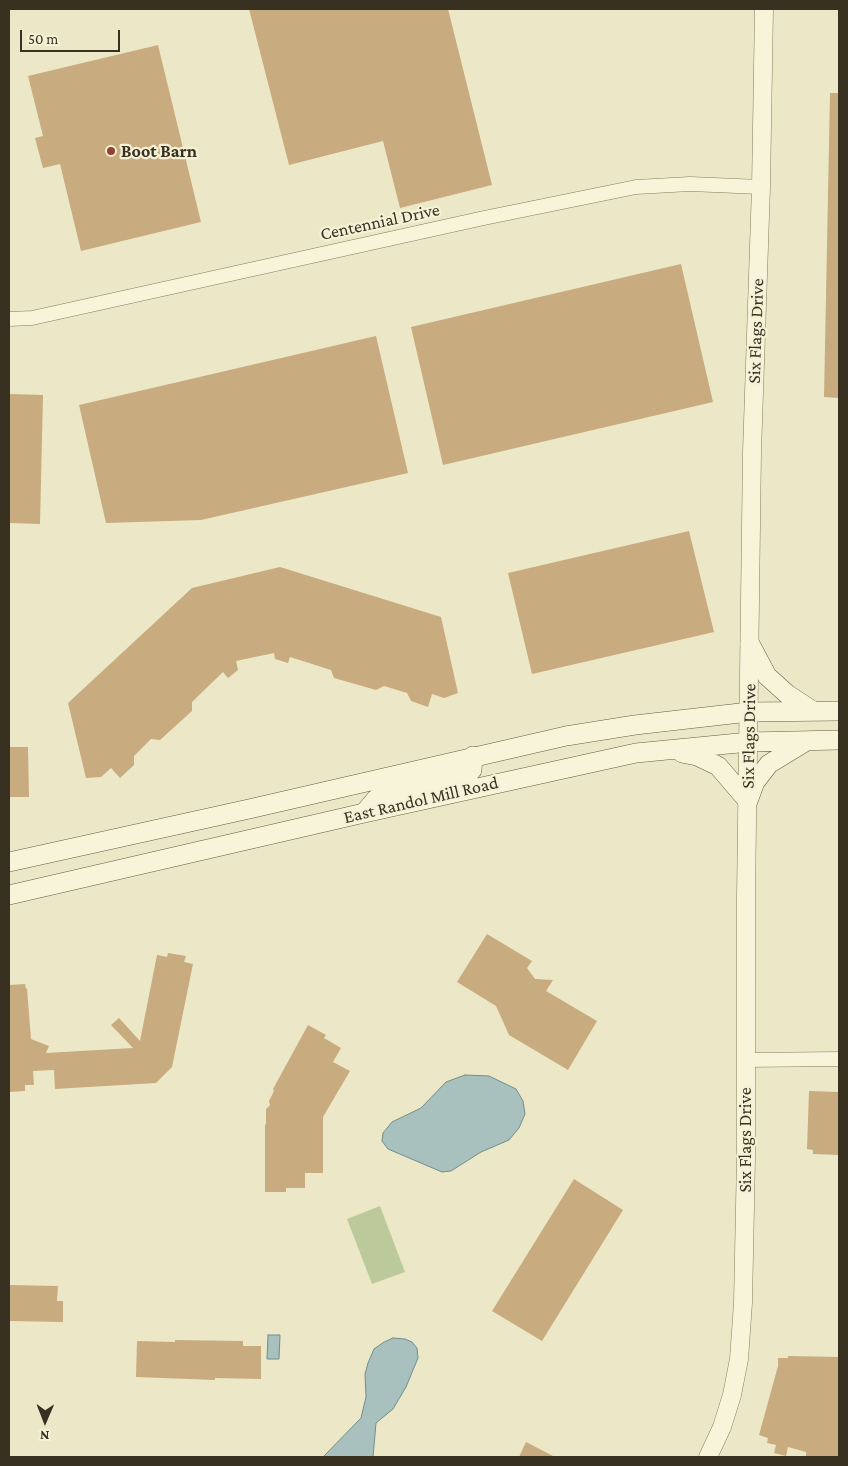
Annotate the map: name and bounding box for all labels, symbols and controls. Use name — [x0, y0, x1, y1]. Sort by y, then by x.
scale bar — [22, 20, 122, 52]
text: 50 m — [28, 31, 58, 47]
place label: Boot Barn — [121, 140, 197, 162]
marker: Boot Barn — [105, 145, 117, 157]
street label: Centennial Drive — [318, 199, 442, 245]
street label: Six Flags Drive — [743, 278, 769, 384]
street label: Six Flags Drive — [737, 683, 761, 789]
street label: East Randol Mill Road — [342, 772, 500, 828]
street label: Six Flags Drive — [734, 1087, 756, 1193]
north arrow — [20, 1396, 70, 1446]
text: N — [40, 1428, 50, 1444]

